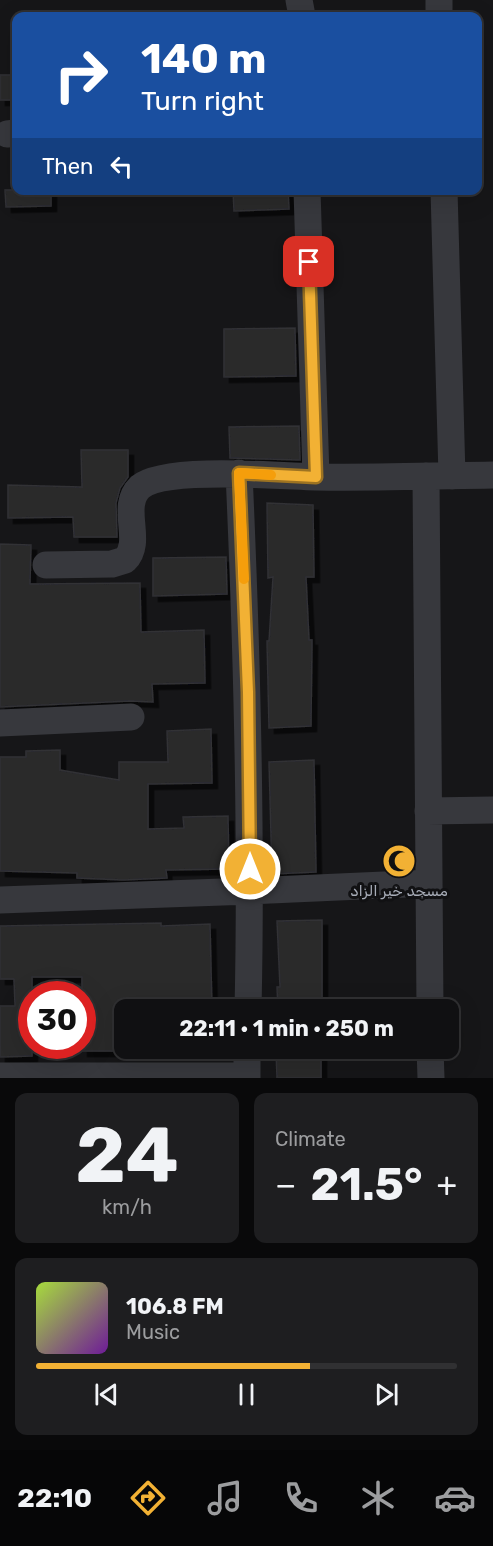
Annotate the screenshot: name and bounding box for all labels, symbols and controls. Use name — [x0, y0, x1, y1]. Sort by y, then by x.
text: 140 m — [141, 34, 267, 84]
icon: right — [42, 36, 120, 114]
text: Turn right — [141, 85, 264, 117]
icon: left — [105, 150, 138, 183]
text: Then — [42, 153, 93, 180]
pin — [283, 236, 334, 287]
icon: arrive — [292, 245, 325, 278]
position arrow — [218, 837, 282, 901]
mosque icon: مسجد خير الزاد — [381, 843, 417, 879]
place label: مسجد خير الزاد — [350, 882, 448, 900]
speed limit sign: 30 — [18, 981, 96, 1059]
text: 22:11 · 1 min · 250 m — [179, 1015, 394, 1042]
text: 24 — [75, 1109, 179, 1202]
text: Climate — [275, 1127, 346, 1151]
text: 21.5° — [310, 1158, 422, 1211]
text: − — [275, 1165, 296, 1204]
text: + — [436, 1165, 457, 1204]
text: km/h — [102, 1195, 152, 1219]
text: 106.8 FM — [126, 1293, 224, 1320]
text: Music — [126, 1320, 180, 1344]
icon: previous — [90, 1378, 123, 1411]
icon: pause — [230, 1378, 263, 1411]
icon: next — [370, 1378, 403, 1411]
icon: directions — [127, 1477, 169, 1519]
icon: music — [204, 1477, 246, 1519]
icon: phone — [280, 1477, 322, 1519]
icon: climate — [357, 1477, 399, 1519]
icon: car — [434, 1477, 476, 1519]
text: 22:10 — [17, 1482, 92, 1514]

